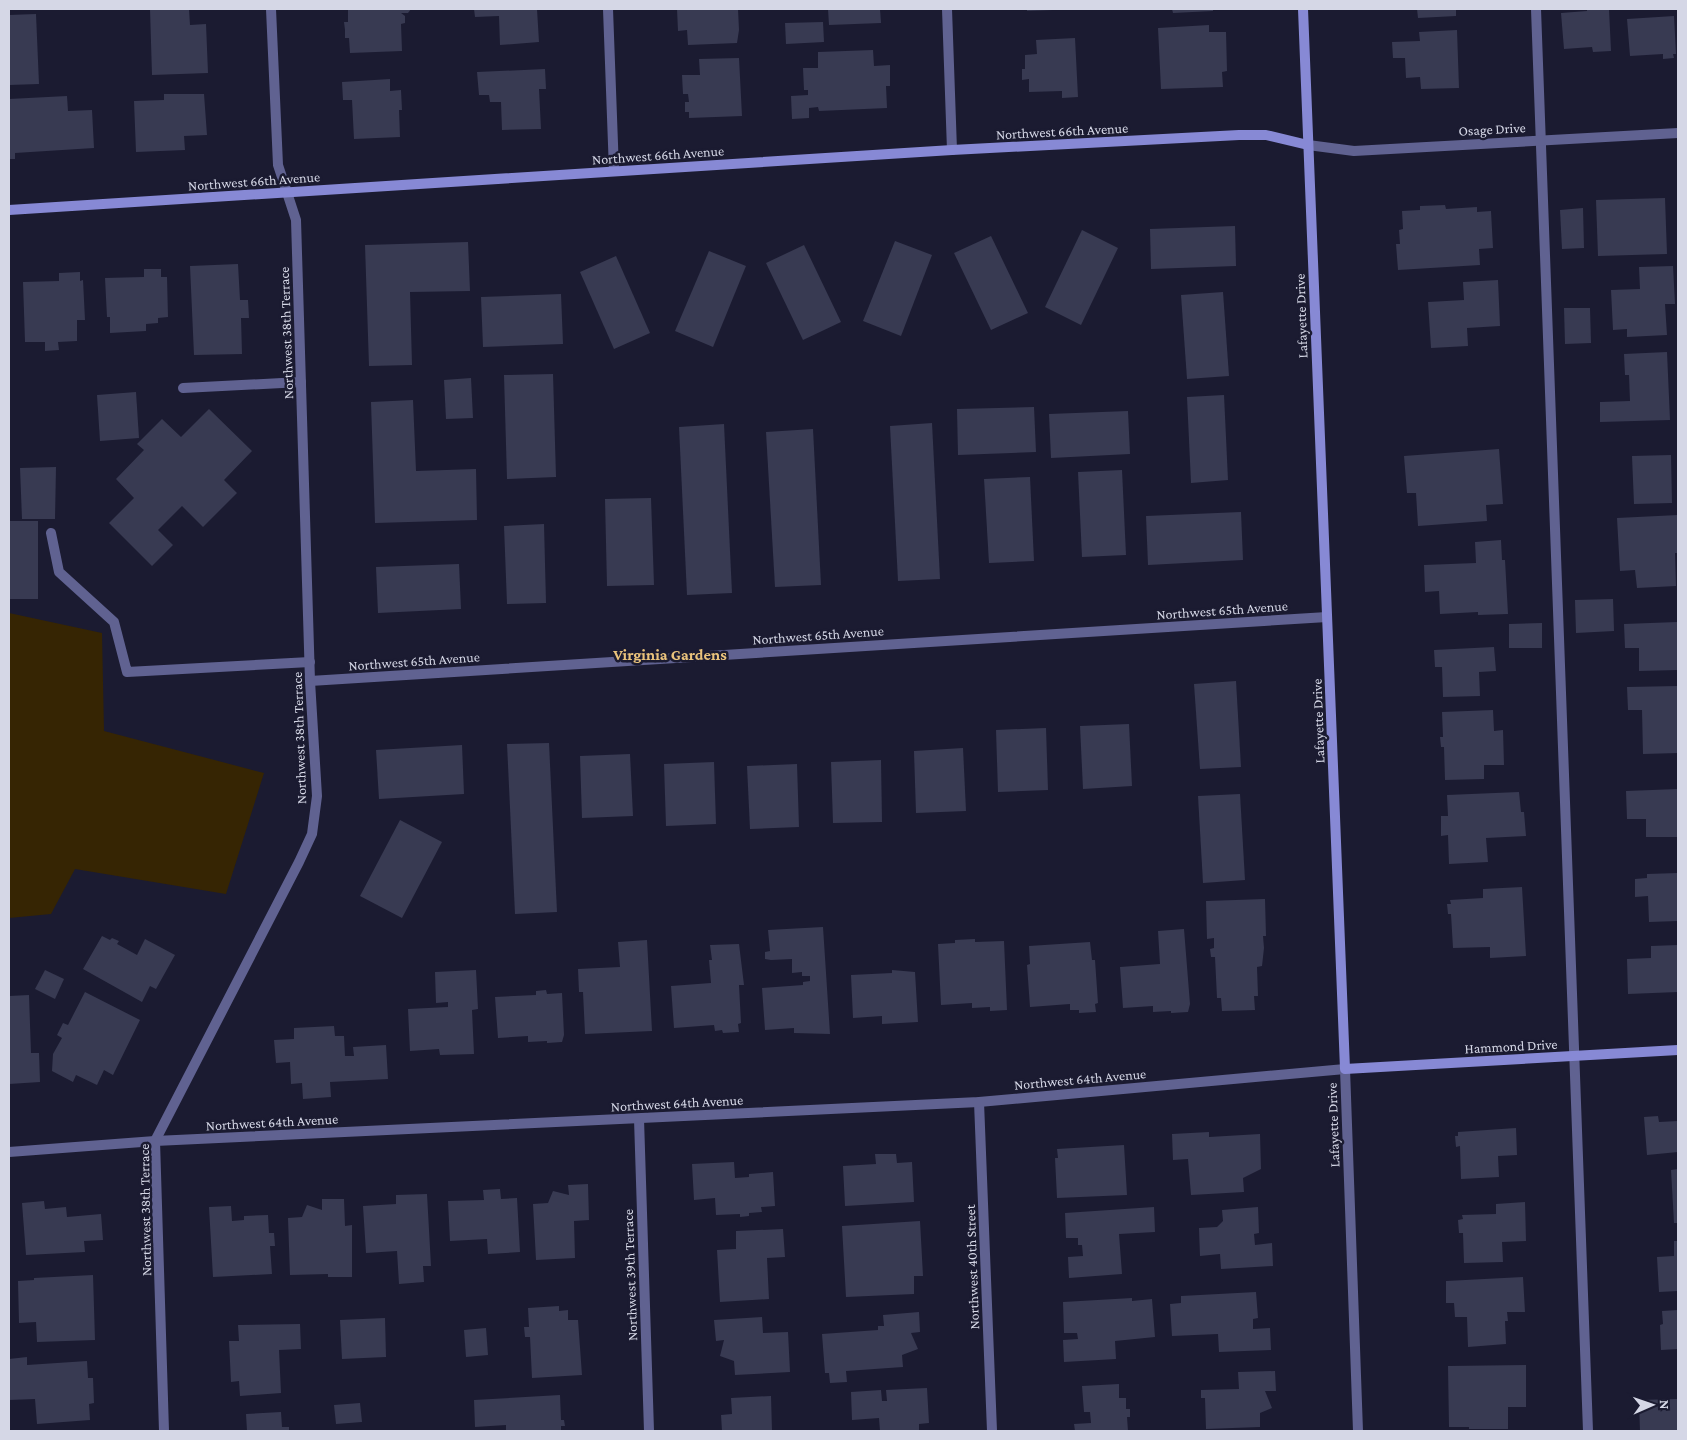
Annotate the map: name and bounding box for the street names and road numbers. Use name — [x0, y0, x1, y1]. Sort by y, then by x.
street label: Osage Drive — [1458, 119, 1526, 139]
street label: Northwest 66th Avenue — [995, 120, 1129, 142]
street label: Northwest 66th Avenue — [591, 142, 725, 168]
street label: Northwest 66th Avenue — [187, 168, 321, 194]
street label: Northwest 38th Terrace — [276, 267, 296, 399]
street label: Lafayette Drive — [1292, 273, 1310, 359]
street label: Northwest 65th Avenue — [1156, 597, 1288, 623]
street label: Northwest 65th Avenue — [752, 622, 884, 648]
street label: Northwest 65th Avenue — [348, 648, 480, 674]
street label: Northwest 38th Terrace — [289, 672, 309, 804]
street label: Lafayette Drive — [1309, 678, 1327, 764]
street label: Hammond Drive — [1464, 1036, 1558, 1056]
street label: Northwest 64th Avenue — [1013, 1065, 1147, 1093]
street label: Lafayette Drive — [1324, 1082, 1342, 1168]
street label: Northwest 64th Avenue — [610, 1092, 744, 1114]
street label: Northwest 64th Avenue — [205, 1111, 339, 1133]
street label: Northwest 38th Terrace — [136, 1144, 154, 1276]
street label: Northwest 40th Street — [962, 1204, 982, 1330]
street label: Northwest 39th Terrace — [620, 1209, 640, 1341]

